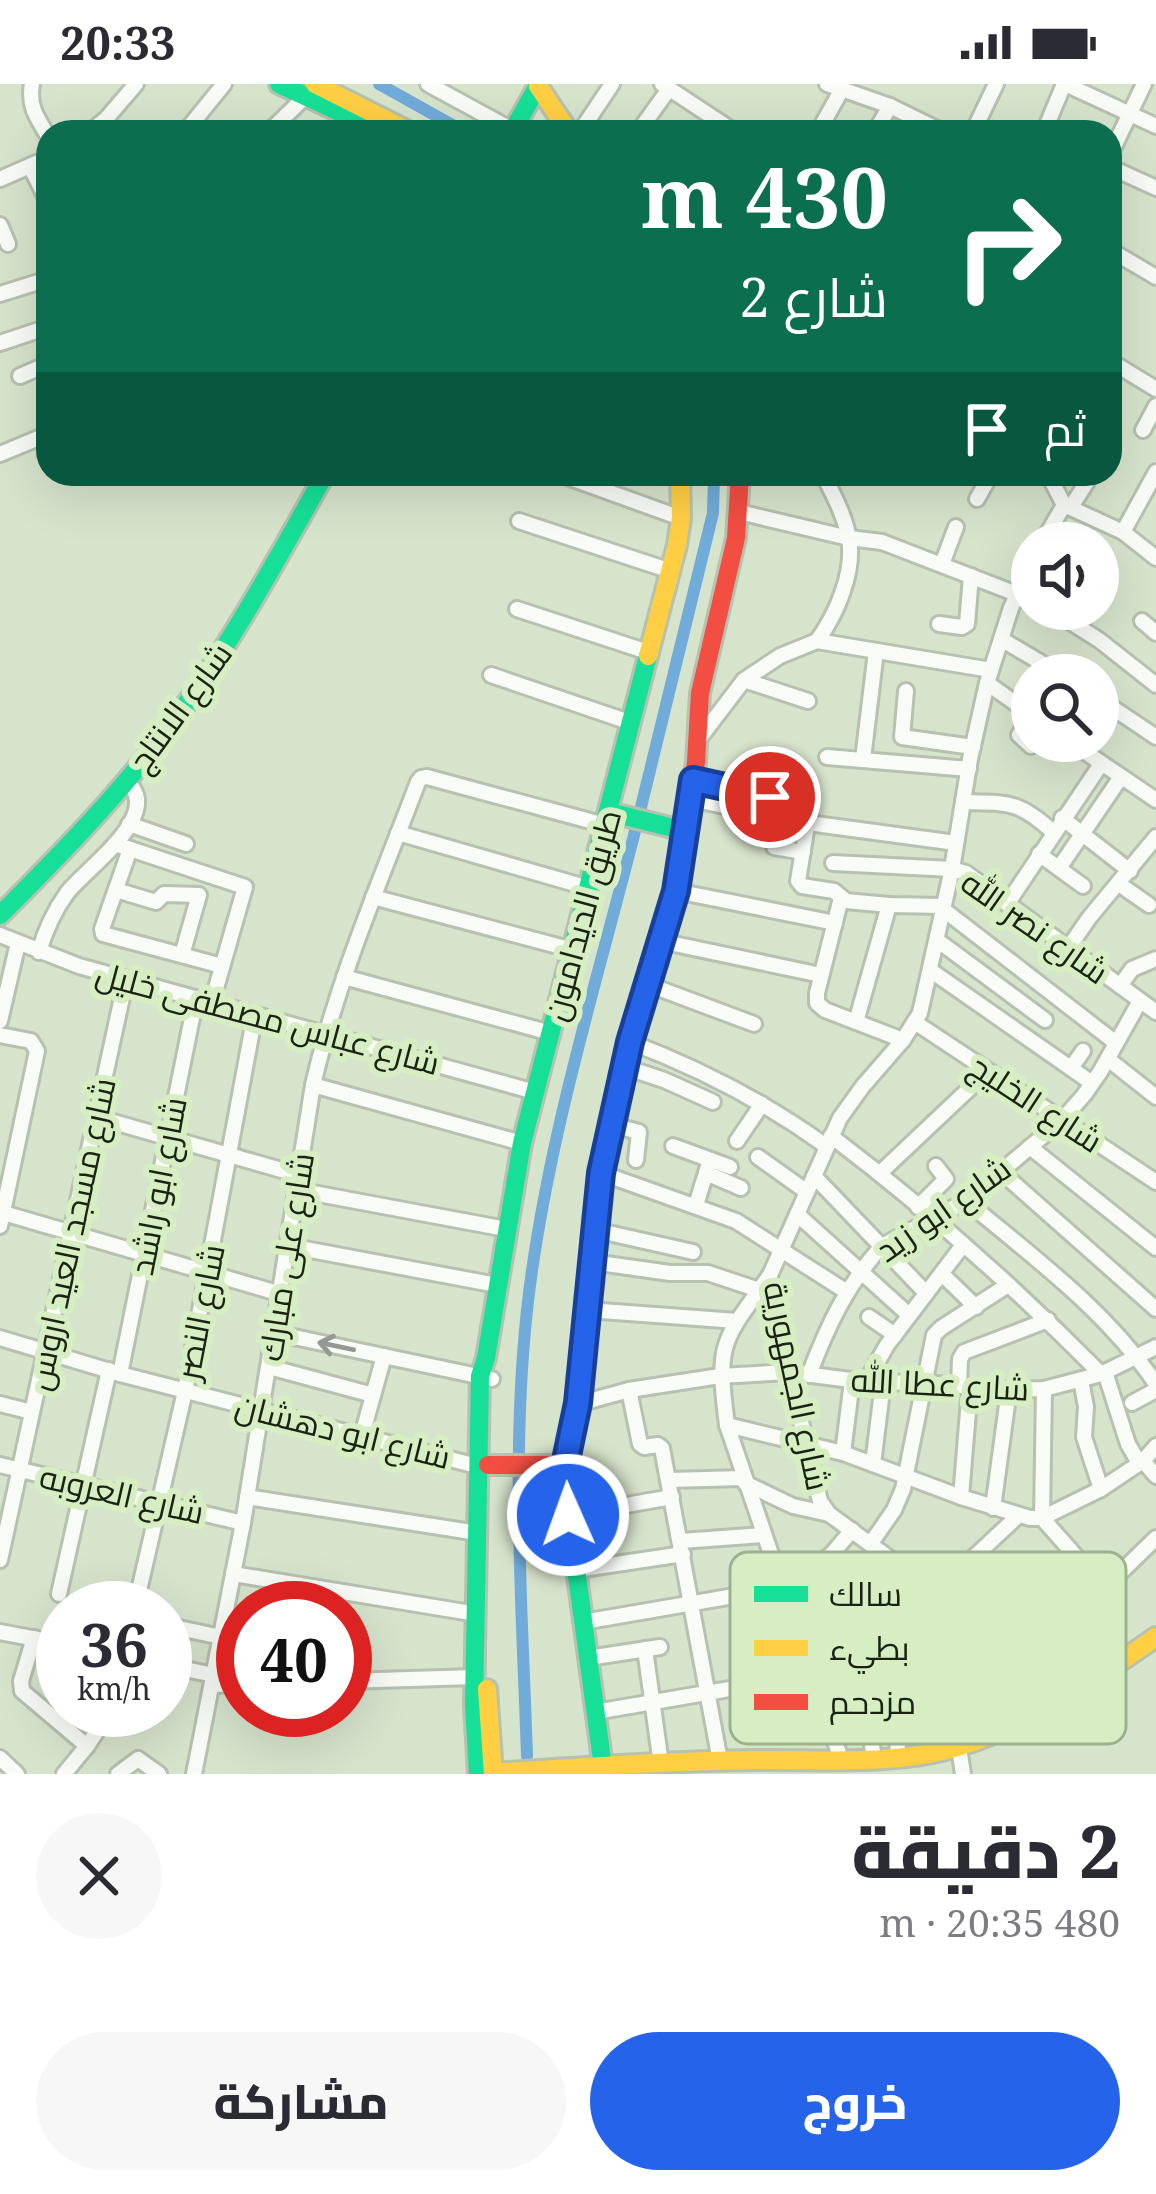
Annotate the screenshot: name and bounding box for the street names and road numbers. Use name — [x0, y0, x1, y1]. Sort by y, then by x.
street label: شارع الانتاج — [117, 633, 243, 781]
street label: طريق الديدامون — [532, 804, 631, 1026]
street label: شارع نصر الله — [952, 859, 1118, 995]
street label: شارع عباس مصطفى خليل — [91, 950, 445, 1086]
street label: شارع الخليج — [960, 1043, 1112, 1163]
street label: شارع مسجد العيد اروس — [15, 1073, 127, 1395]
street label: شارع ابو راشد — [118, 1093, 198, 1279]
street label: شارع ابو زيد — [866, 1146, 1020, 1272]
street label: شارع على مبارك — [247, 1149, 325, 1365]
street label: شارع النصر — [164, 1240, 236, 1386]
street label: شارع الجمهورية — [752, 1277, 842, 1495]
street label: شارع عطا الله — [850, 1356, 1030, 1412]
street label: شارع ابو دهشان — [231, 1382, 455, 1480]
street label: شارع العروبه — [35, 1453, 209, 1535]

